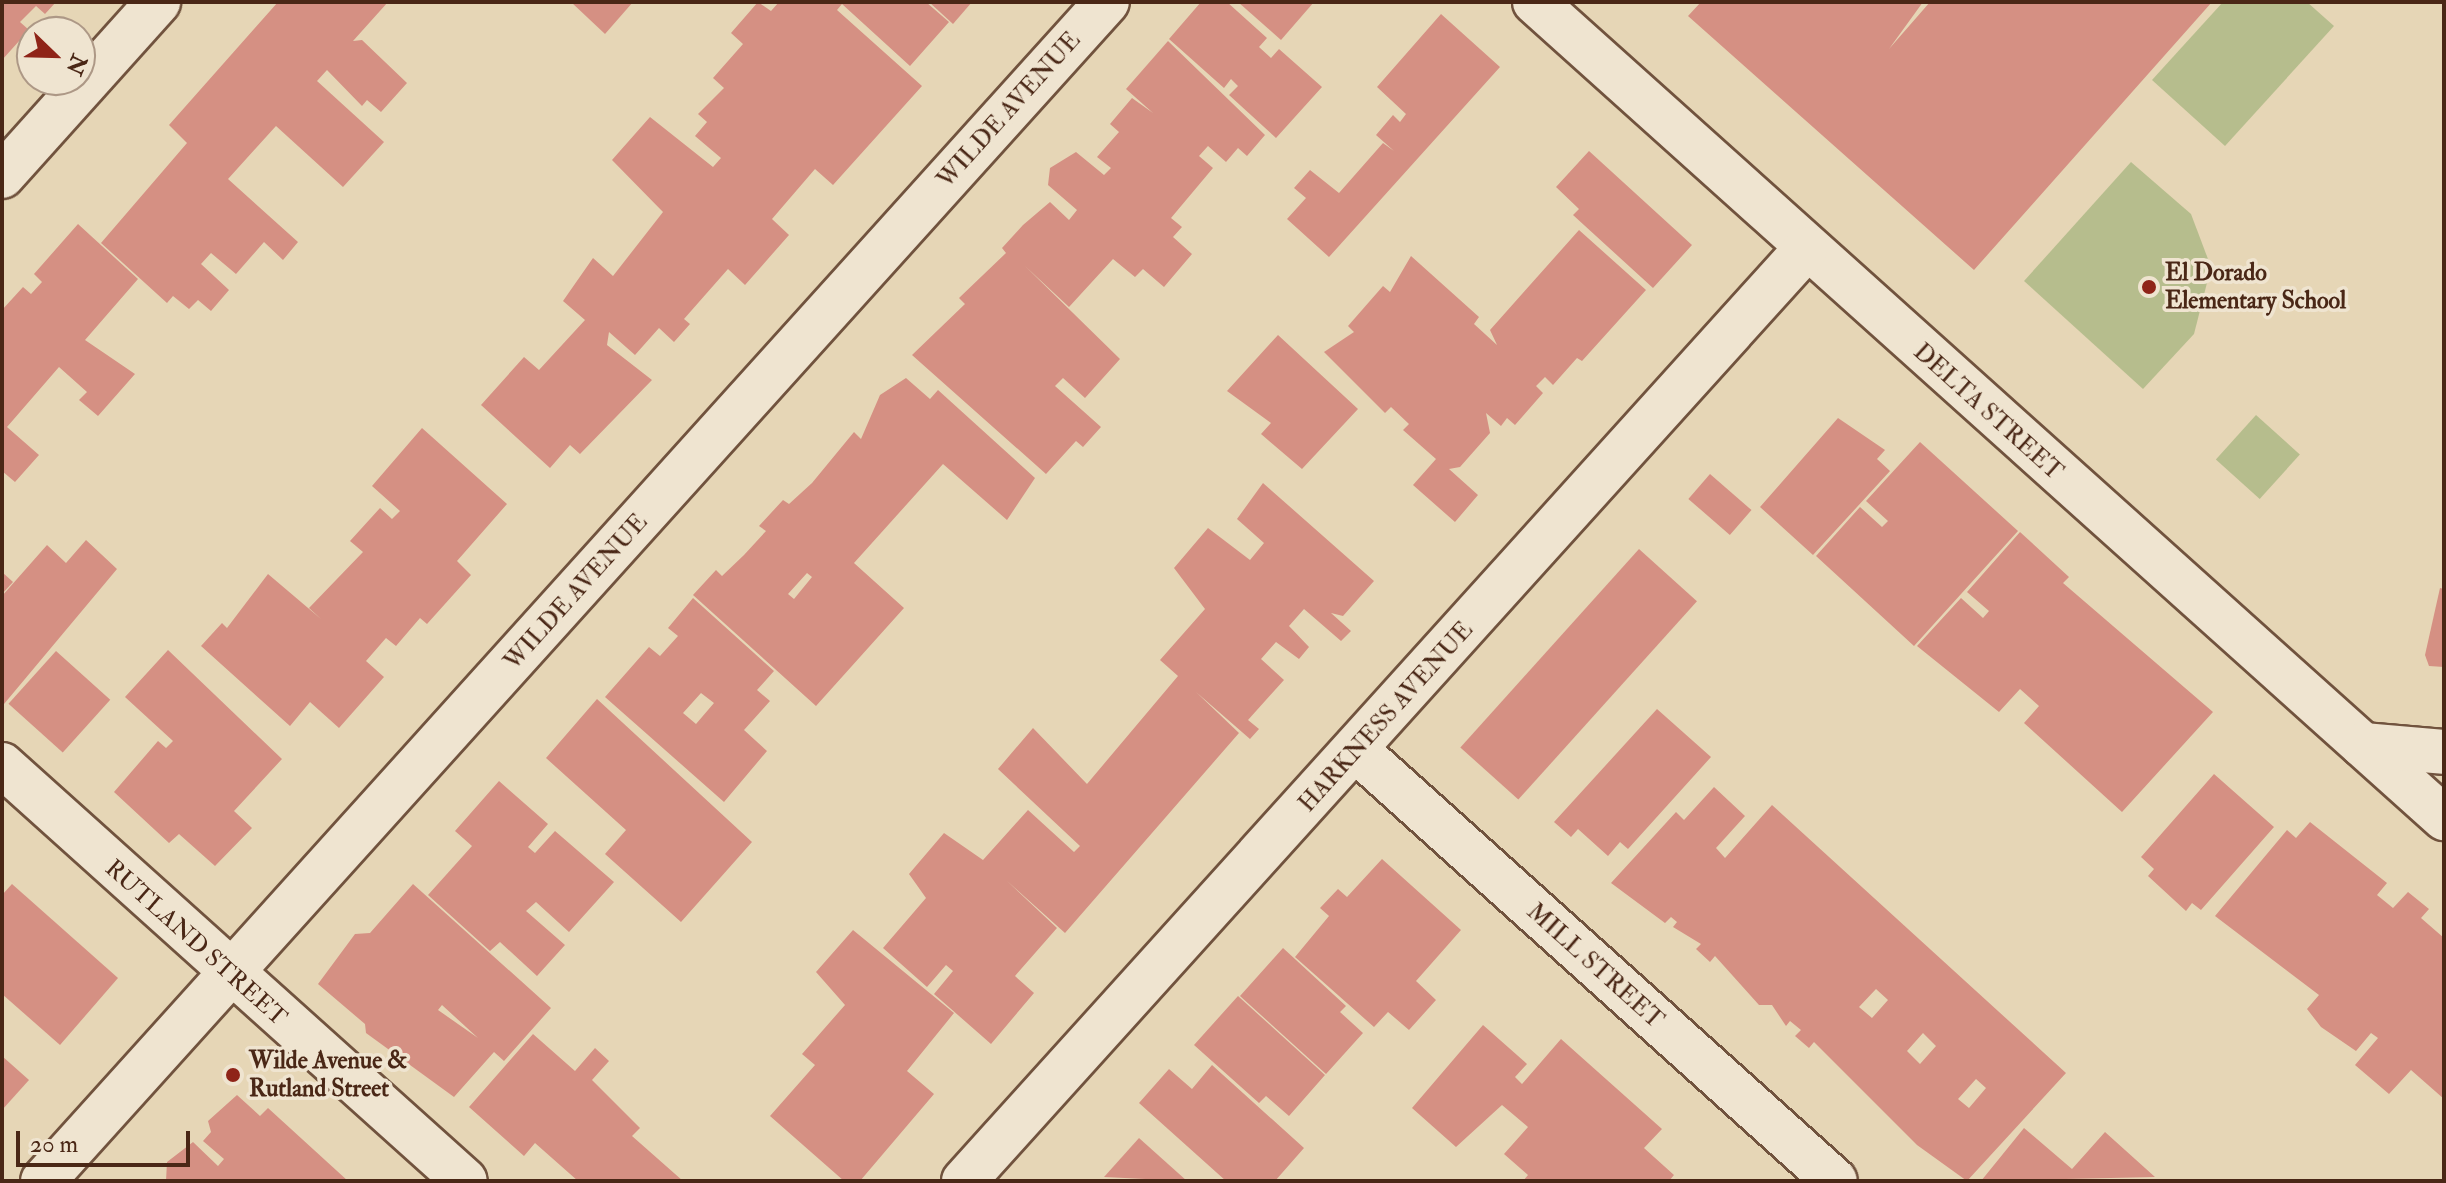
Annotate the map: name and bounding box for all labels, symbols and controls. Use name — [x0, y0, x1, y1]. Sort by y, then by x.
north arrow — [16, 16, 96, 96]
street label: WILDE AVENUE — [931, 26, 1087, 194]
text: N — [60, 50, 93, 79]
place label: El Dorado Elementary School — [2165, 259, 2346, 315]
marker: El Dorado Elementary School — [2140, 278, 2158, 296]
street label: DELTA STREET — [1908, 338, 2068, 486]
street label: WILDE AVENUE — [498, 508, 654, 676]
street label: HARKNESS AVENUE — [1293, 616, 1479, 818]
street label: RUTLAND STREET — [99, 854, 293, 1032]
street label: MILL STREET — [1521, 897, 1669, 1035]
place label: Wilde Avenue & Rutland Street — [249, 1047, 407, 1103]
marker: Wilde Avenue & Rutland Street — [224, 1066, 242, 1084]
scale bar — [20, 1115, 194, 1165]
text: 20 m — [30, 1129, 78, 1160]

